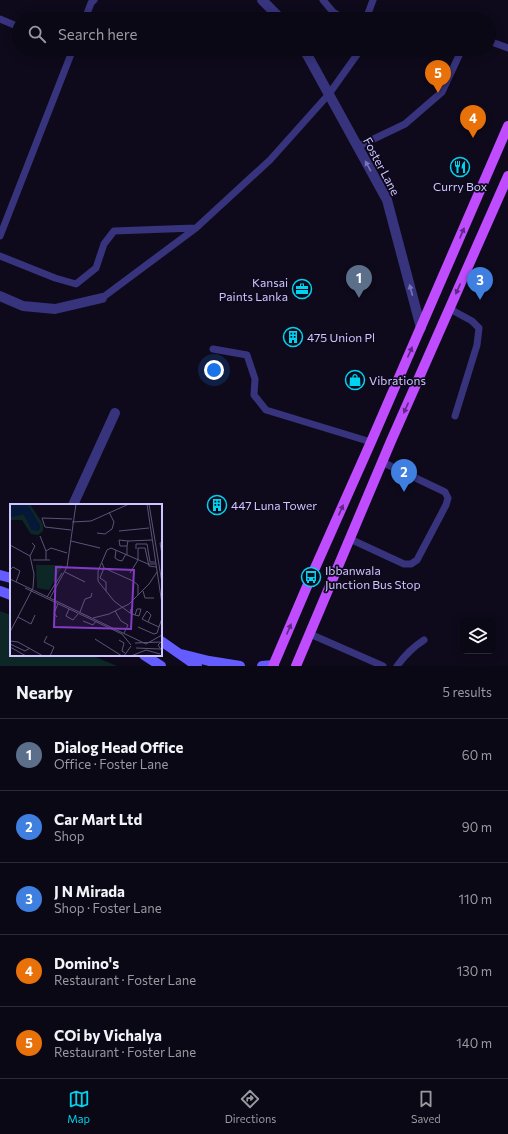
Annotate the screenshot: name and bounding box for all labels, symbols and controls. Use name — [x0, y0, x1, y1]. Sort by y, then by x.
search box — [12, 12, 496, 56]
icon: search — [26, 23, 48, 45]
text: Search here — [58, 25, 137, 43]
pin: 5 — [425, 60, 451, 93]
pin: 4 — [460, 105, 486, 138]
street label: Foster Lane — [361, 135, 403, 197]
restaurant icon: Curry Box — [449, 156, 471, 178]
one-way arrow — [365, 160, 372, 172]
place label: Curry Box — [433, 179, 488, 193]
one-way arrow — [459, 227, 465, 239]
pin: 1 — [346, 265, 372, 298]
pin: 3 — [467, 267, 493, 300]
place label: Kansai Paints Lanka — [219, 275, 288, 303]
office icon: Kansai Paints Lanka — [291, 278, 313, 300]
one-way arrow — [455, 283, 462, 295]
one-way arrow — [408, 284, 414, 296]
building icon: 475 Union Pl — [282, 326, 304, 348]
place label: 475 Union Pl — [307, 330, 375, 344]
one-way arrow — [407, 347, 413, 358]
your location — [204, 360, 224, 380]
shop icon: Vibrations — [344, 369, 366, 391]
place label: Vibrations — [369, 373, 426, 387]
one-way arrow — [403, 402, 409, 414]
pin: 2 — [391, 459, 417, 492]
building icon: 447 Luna Tower — [206, 494, 228, 516]
place label: 447 Luna Tower — [231, 498, 317, 512]
inset map — [10, 504, 162, 656]
one-way arrow — [338, 504, 344, 515]
place label: Ibbanwala Junction Bus Stop — [325, 563, 421, 592]
bus stop icon: Ibbanwala Junction Bus Stop — [300, 566, 322, 588]
map controls — [460, 618, 496, 654]
button: layers — [460, 618, 496, 654]
one-way arrow — [286, 623, 292, 635]
text: Nearby — [16, 682, 73, 703]
text: 5 results — [442, 684, 492, 700]
text: Dialog Head Office — [54, 738, 183, 756]
text: 1 — [26, 747, 32, 763]
text: 60 m — [462, 747, 492, 763]
text: Office · Foster Lane — [54, 756, 168, 772]
text: Car Mart Ltd — [54, 810, 142, 828]
text: 2 — [25, 819, 33, 835]
text: 90 m — [462, 819, 492, 835]
text: Shop — [54, 828, 85, 844]
text: J N Mirada — [54, 882, 125, 900]
text: 3 — [25, 891, 33, 907]
text: 110 m — [459, 891, 492, 907]
text: Shop · Foster Lane — [54, 900, 162, 916]
text: Domino's — [54, 954, 119, 972]
text: 4 — [25, 963, 33, 979]
text: 130 m — [457, 963, 492, 979]
text: Restaurant · Foster Lane — [54, 972, 196, 988]
text: COi by Vichalya — [54, 1026, 162, 1044]
text: 5 — [25, 1035, 33, 1051]
text: 140 m — [456, 1035, 492, 1051]
text: Restaurant · Foster Lane — [54, 1044, 196, 1060]
tab: Map — [67, 1088, 90, 1125]
tab: Directions — [225, 1088, 276, 1125]
tab: Saved — [411, 1088, 441, 1125]

